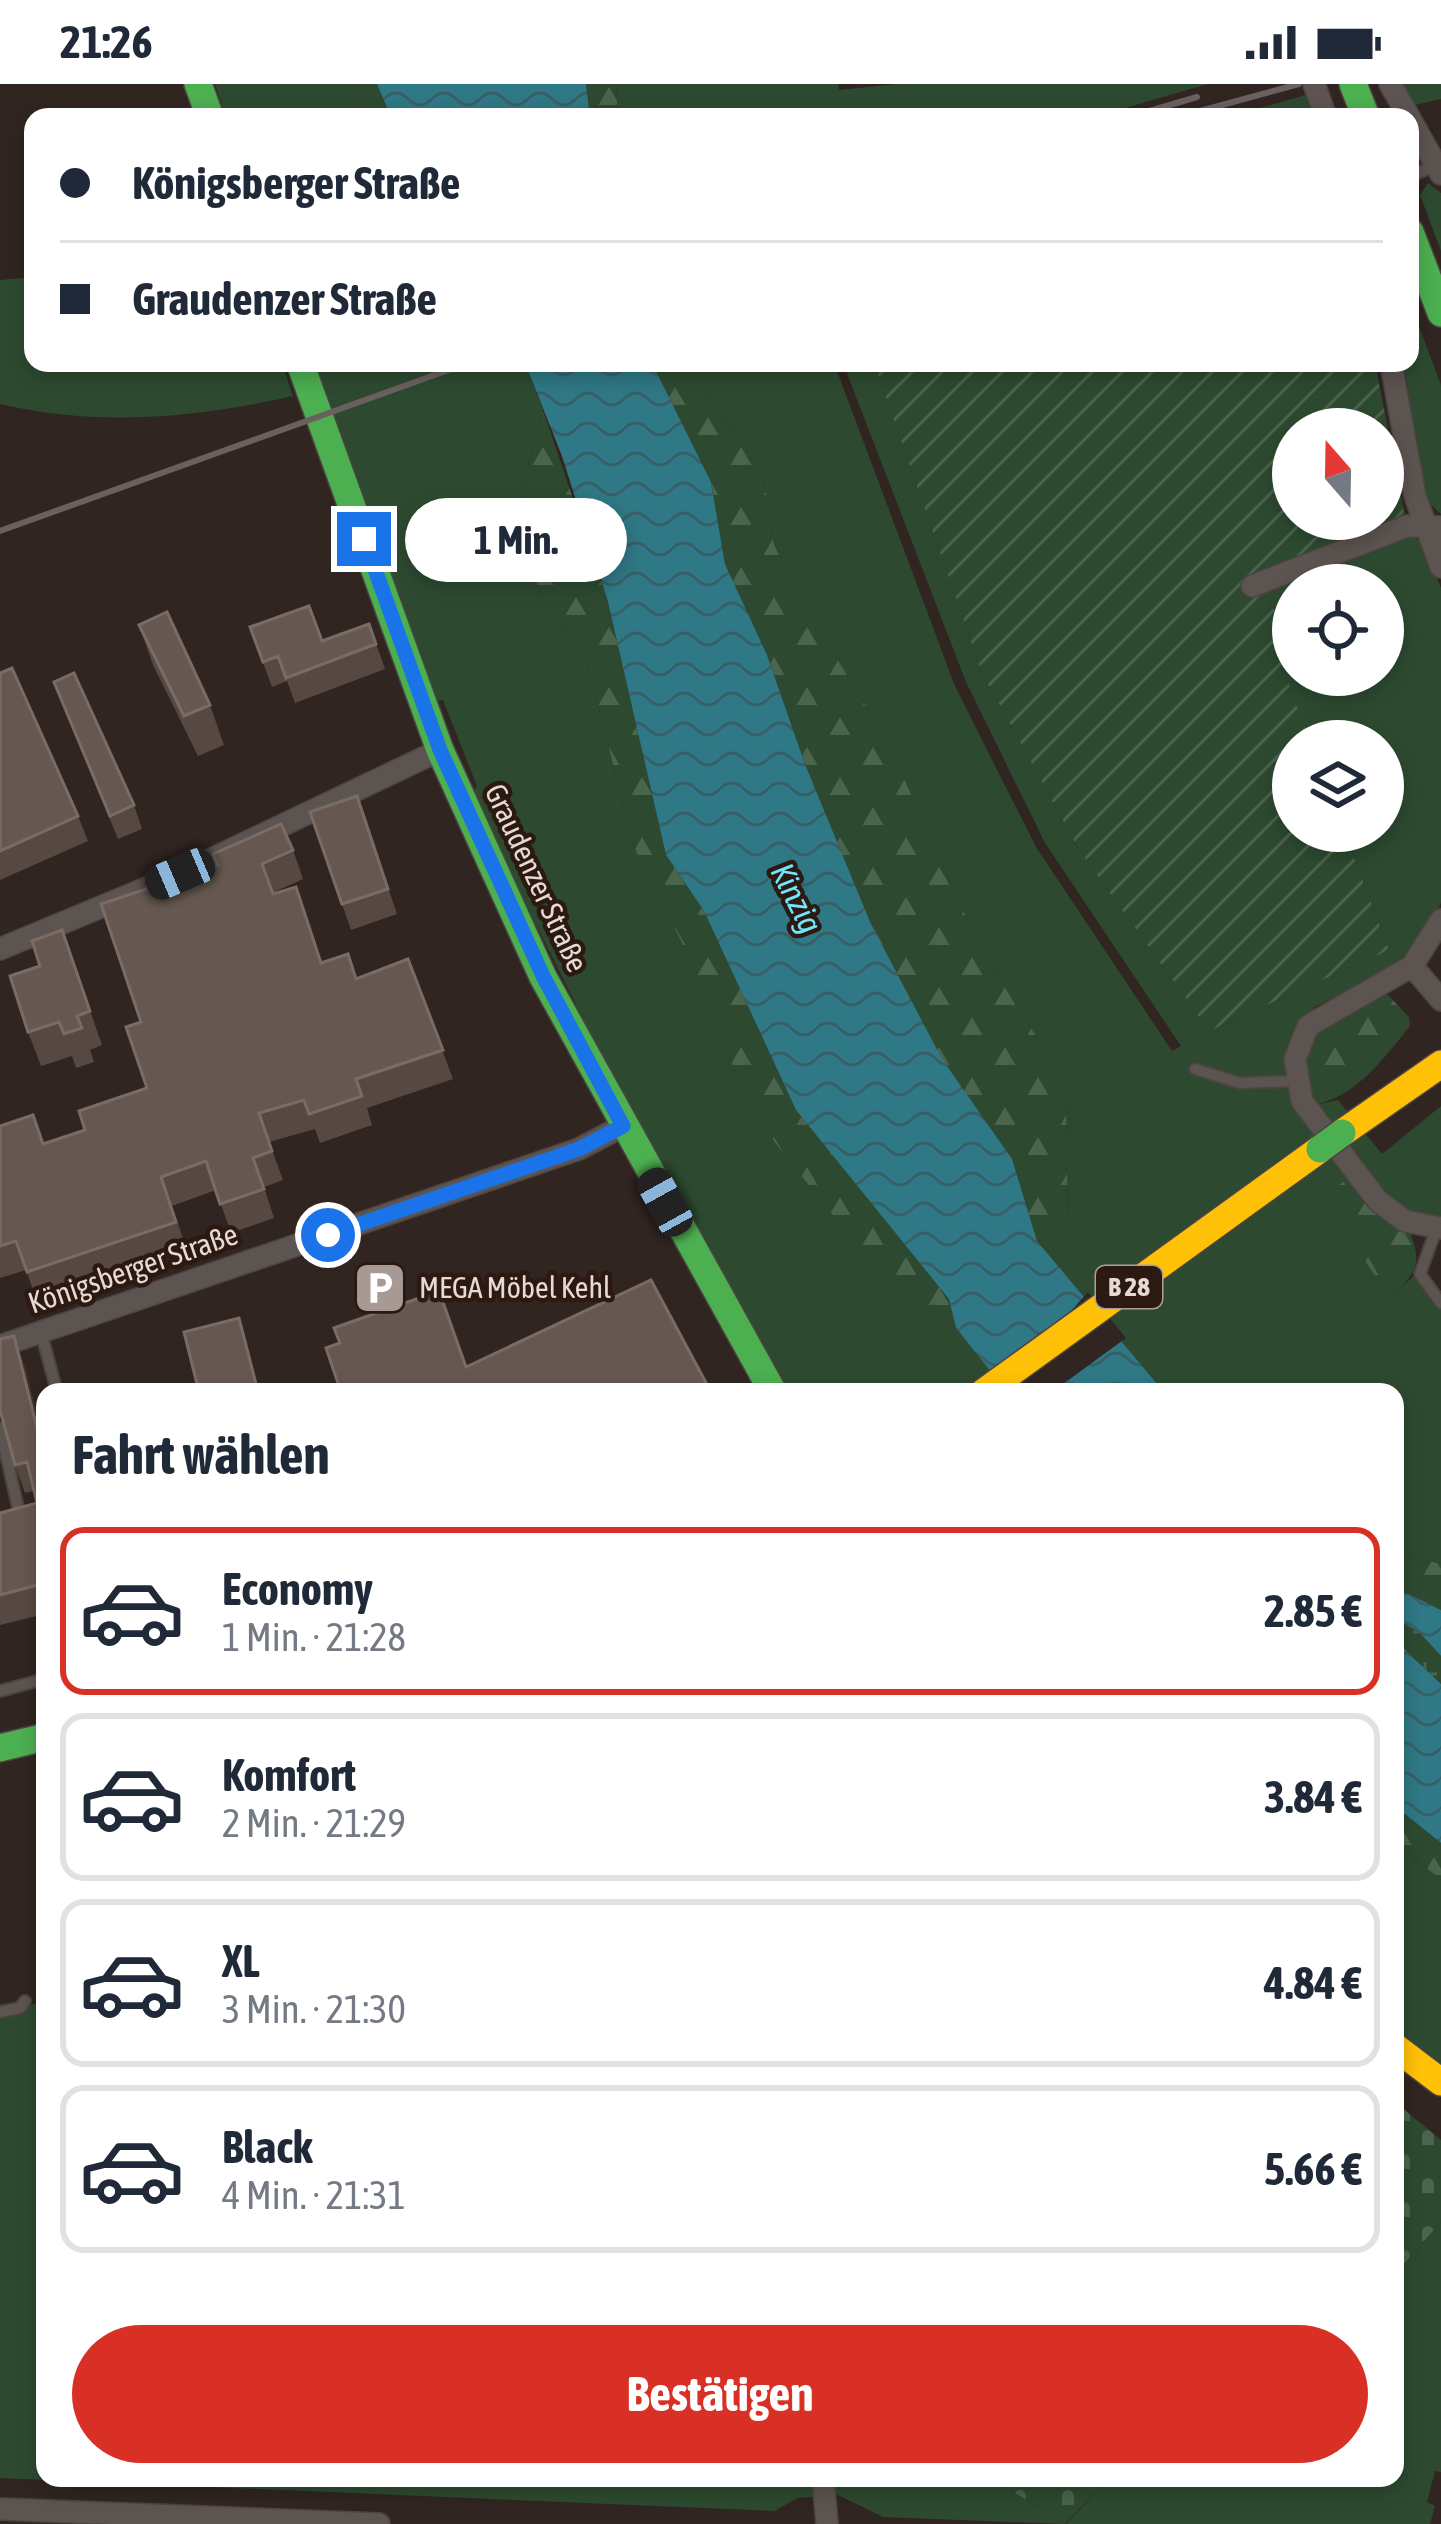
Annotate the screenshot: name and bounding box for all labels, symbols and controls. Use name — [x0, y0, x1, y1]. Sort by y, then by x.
text: 21:26 — [60, 16, 153, 68]
text: Königsberger Straße — [132, 157, 460, 209]
text: Graudenzer Straße — [132, 273, 437, 325]
north arrow — [1272, 408, 1404, 540]
map controls — [1272, 408, 1404, 852]
callout: 1 Min. — [406, 497, 628, 581]
route end — [337, 512, 391, 566]
text: 1 Min. — [474, 518, 558, 562]
button: locate — [1272, 564, 1404, 696]
button: layers — [1272, 720, 1404, 852]
street label: Graudenzer Straße — [479, 778, 595, 977]
car — [140, 843, 220, 905]
water label: Kinzig — [763, 857, 831, 939]
car — [632, 1162, 698, 1242]
route start — [301, 1208, 355, 1262]
street label: Königsberger Straße — [24, 1216, 242, 1320]
parking icon: MEGA Möbel Kehl — [352, 1260, 408, 1316]
road number: B 28 — [1096, 1266, 1162, 1308]
place label: MEGA Möbel Kehl — [419, 1270, 611, 1304]
text: Fahrt wählen — [72, 1424, 330, 1485]
icon: car — [78, 1557, 186, 1665]
text: Economy — [222, 1563, 373, 1615]
text: 2.85 € — [1264, 1585, 1362, 1637]
text: 1 Min. · 21:28 — [222, 1615, 406, 1659]
icon: car — [78, 1743, 186, 1851]
text: Komfort — [222, 1749, 356, 1801]
text: 3.84 € — [1264, 1771, 1362, 1823]
text: 2 Min. · 21:29 — [222, 1801, 406, 1845]
icon: car — [78, 1929, 186, 2037]
text: XL — [222, 1935, 260, 1987]
text: 4.84 € — [1264, 1957, 1362, 2009]
text: 3 Min. · 21:30 — [222, 1987, 406, 2031]
icon: car — [78, 2115, 186, 2223]
text: Black — [222, 2121, 313, 2173]
text: 5.66 € — [1264, 2143, 1362, 2195]
text: 4 Min. · 21:31 — [222, 2173, 406, 2217]
button: Bestätigen — [72, 2325, 1368, 2463]

